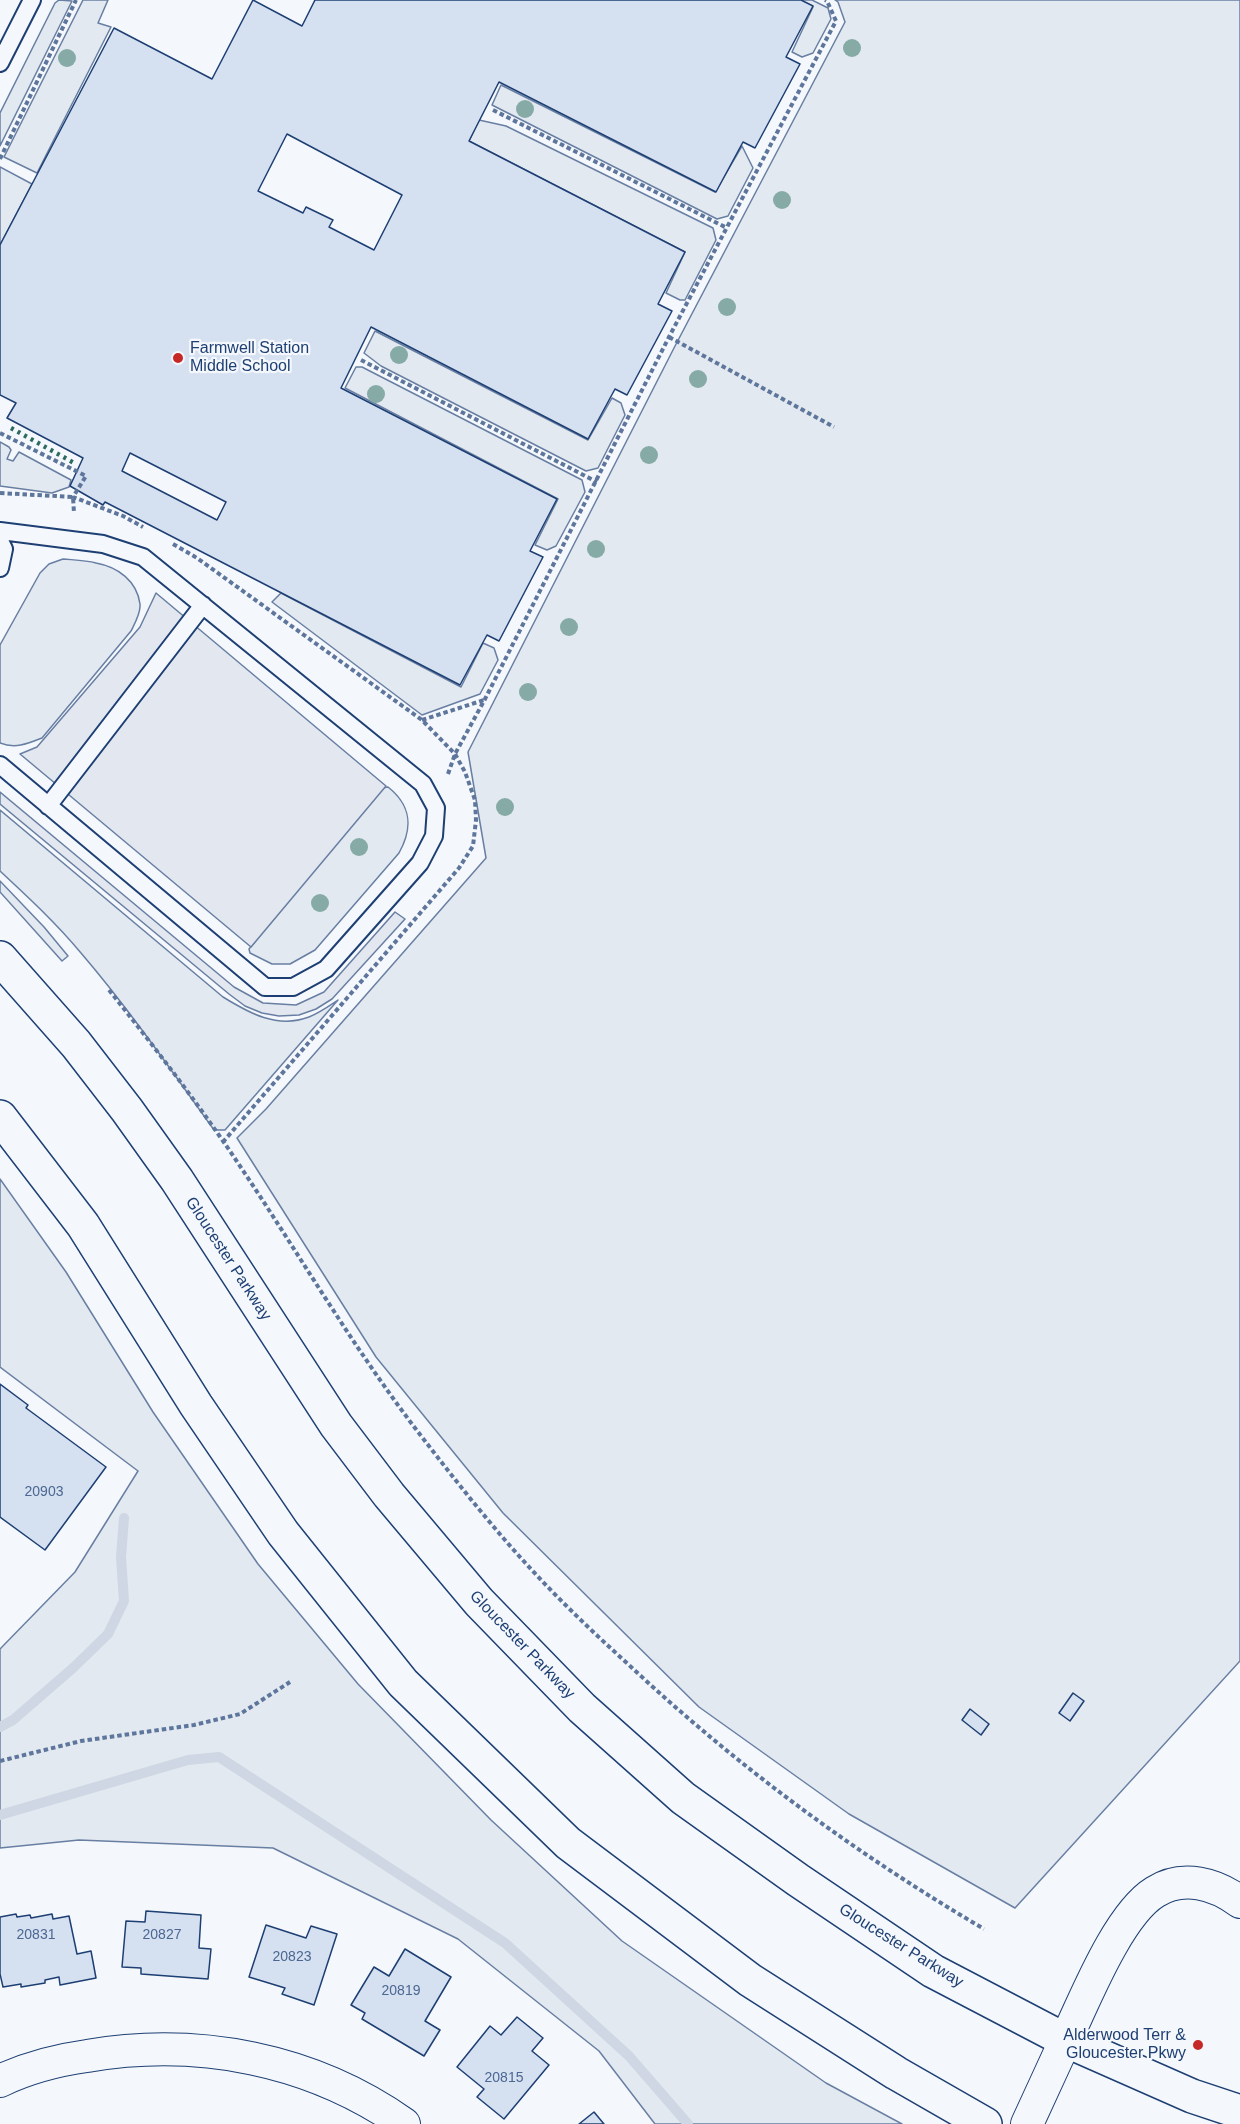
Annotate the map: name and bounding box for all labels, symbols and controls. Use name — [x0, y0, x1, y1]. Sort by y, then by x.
place label: Farmwell Station Middle School — [190, 339, 309, 377]
marker: Farmwell Station Middle School — [171, 351, 185, 365]
street label: Gloucester Parkway — [181, 1194, 275, 1324]
house number: 20903 — [25, 1484, 63, 1500]
street label: Gloucester Parkway — [465, 1587, 579, 1703]
street label: Gloucester Parkway — [835, 1900, 967, 1992]
house number: 20831 — [17, 1927, 55, 1943]
house number: 20827 — [143, 1927, 181, 1943]
house number: 20823 — [273, 1949, 311, 1965]
house number: 20819 — [382, 1983, 420, 1999]
place label: Alderwood Terr & Gloucester Pkwy — [1063, 2026, 1186, 2064]
marker: Alderwood Terr & Gloucester Pkwy — [1191, 2038, 1205, 2052]
house number: 20815 — [485, 2070, 523, 2086]

